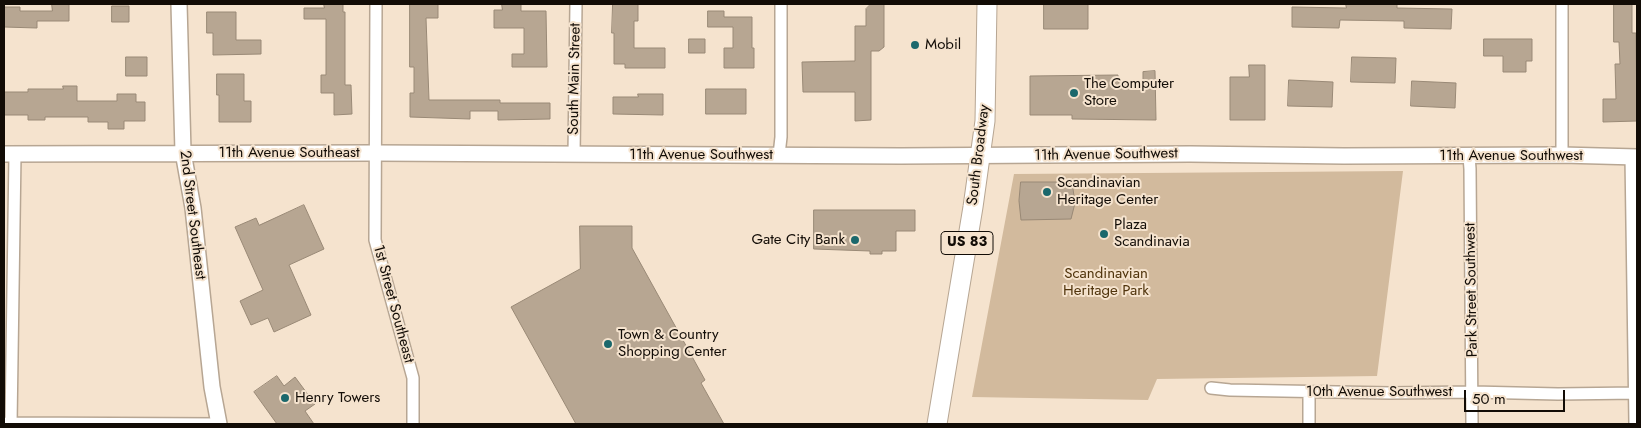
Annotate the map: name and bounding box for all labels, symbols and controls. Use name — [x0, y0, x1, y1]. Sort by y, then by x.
street label: South Main Street — [565, 23, 585, 135]
place label: Mobil — [925, 36, 961, 54]
marker: Mobil — [909, 39, 921, 51]
place label: The Computer Store — [1084, 75, 1174, 110]
marker: The Computer Store — [1068, 87, 1080, 99]
street label: South Broadway — [964, 104, 994, 206]
street label: 11th Avenue Southeast — [218, 144, 360, 162]
street label: 11th Avenue Southwest — [1034, 145, 1178, 165]
street label: 11th Avenue Southwest — [629, 146, 773, 164]
street label: 11th Avenue Southwest — [1439, 147, 1583, 165]
street label: 2nd Street Southeast — [175, 149, 209, 281]
place label: Scandinavian Heritage Center — [1057, 174, 1158, 209]
marker: Scandinavian Heritage Center — [1041, 186, 1053, 198]
place label: Plaza Scandinavia — [1114, 216, 1190, 251]
street label: Park Street Southwest — [1462, 223, 1482, 357]
marker: Plaza Scandinavia — [1098, 228, 1110, 240]
place label: Gate City Bank — [751, 231, 845, 249]
road number: US 83 — [941, 232, 993, 254]
marker: Gate City Bank — [849, 234, 861, 246]
street label: 1st Street Southeast — [369, 243, 417, 365]
park label: Scandinavian Heritage Park — [1063, 265, 1149, 300]
place label: Town & Country Shopping Center — [618, 326, 727, 361]
marker: Town & Country Shopping Center — [602, 338, 614, 350]
scale bar — [1466, 380, 1567, 412]
street label: 10th Avenue Southwest — [1306, 383, 1452, 401]
text: 50 m — [1472, 388, 1506, 410]
place label: Henry Towers — [295, 389, 380, 407]
marker: Henry Towers — [279, 392, 291, 404]

